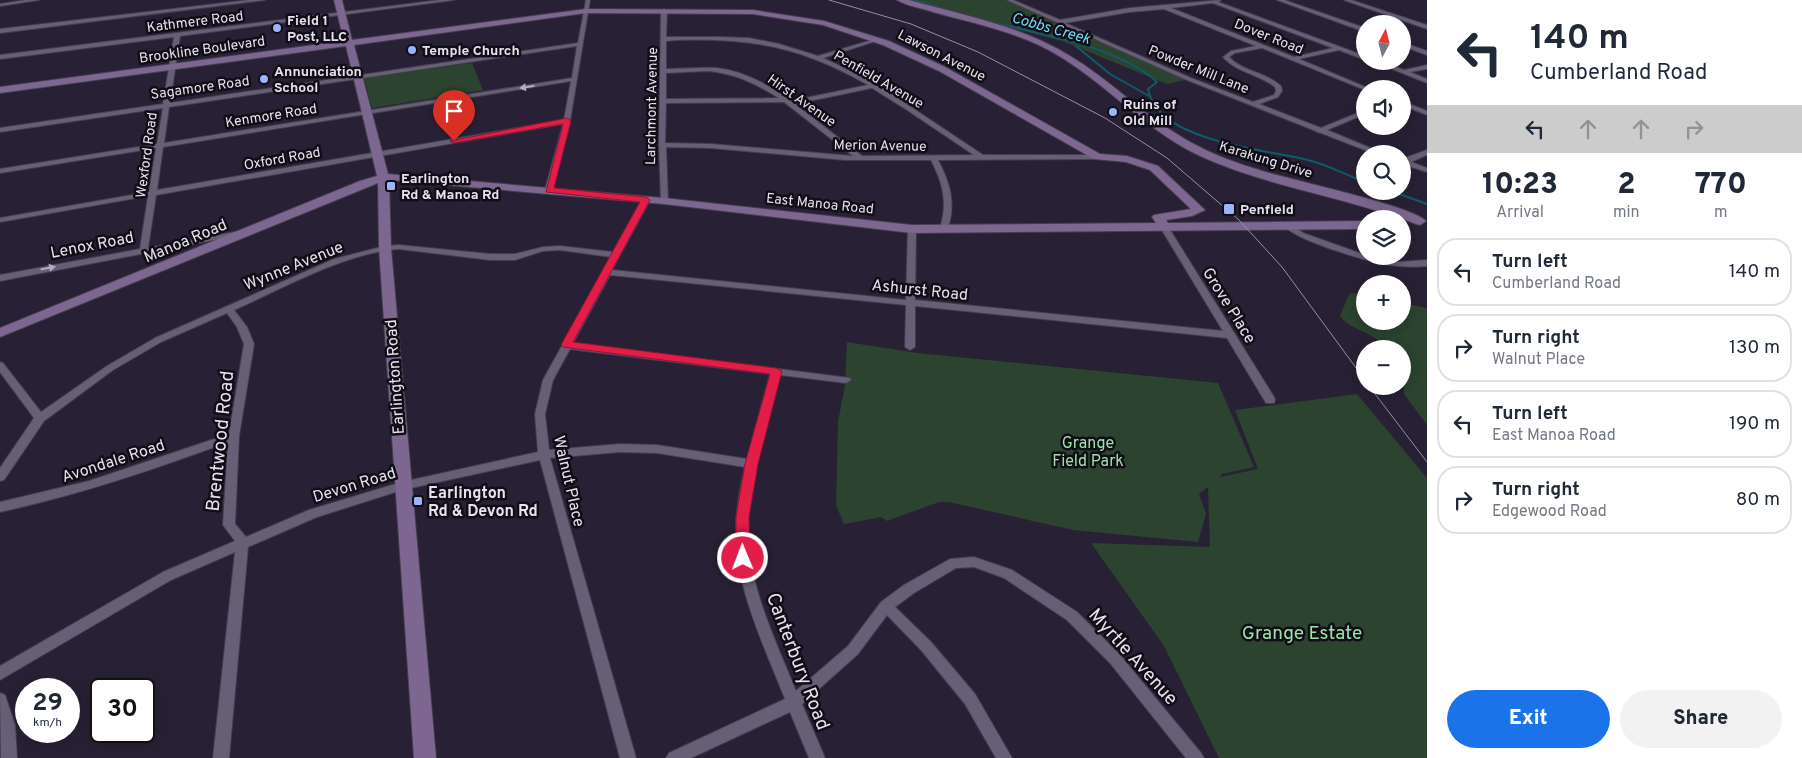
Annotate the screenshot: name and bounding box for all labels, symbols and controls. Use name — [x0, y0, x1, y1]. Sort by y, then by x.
street label: Kathmere Road — [146, 8, 245, 37]
water label: Cobbs Creek — [1009, 9, 1093, 50]
place label: Field 1 Post, LLC — [287, 13, 347, 46]
north arrow — [1356, 15, 1411, 70]
map controls — [1356, 15, 1411, 395]
street label: Dover Road — [1231, 16, 1306, 59]
text: 140 m — [1530, 17, 1629, 61]
icon: left — [1447, 20, 1512, 85]
marker: Field 1 Post, LLC — [271, 22, 283, 34]
street label: Lawson Avenue — [894, 27, 988, 86]
street label: Brookline Boulevard — [138, 33, 266, 68]
street label: Powder Mill Lane — [1146, 42, 1251, 98]
place label: Temple Church — [422, 43, 520, 60]
marker: Temple Church — [406, 44, 418, 56]
street label: Larchmont Avenue — [643, 47, 662, 165]
street label: Penfield Avenue — [830, 48, 926, 113]
text: Cumberland Road — [1530, 60, 1707, 87]
place label: Annunciation School — [274, 64, 362, 97]
street label: Hirst Avenue — [764, 71, 839, 131]
street label: Sagamore Road — [150, 73, 251, 104]
marker: Annunciation School — [258, 73, 270, 85]
button: sound — [1356, 80, 1411, 135]
one-way arrow — [519, 83, 535, 91]
pin — [433, 90, 475, 141]
icon: arrive — [440, 97, 468, 125]
place label: Ruins of Old Mill — [1123, 97, 1176, 130]
street label: Kenmore Road — [224, 101, 318, 132]
marker: Ruins of Old Mill — [1107, 106, 1119, 118]
street label: Wexford Road — [133, 111, 162, 199]
icon: left — [1521, 115, 1549, 143]
icon: ahead — [1574, 115, 1602, 143]
icon: ahead — [1627, 115, 1655, 143]
icon: right — [1680, 115, 1708, 143]
street label: Merion Avenue — [833, 137, 927, 156]
street label: Karakung Drive — [1217, 138, 1314, 183]
street label: Oxford Road — [243, 144, 322, 175]
button: search — [1356, 145, 1411, 200]
text: 10:23 — [1482, 167, 1558, 204]
text: 2 — [1617, 167, 1635, 204]
text: 770 — [1695, 167, 1747, 204]
place label: Earlington Rd & Manoa Rd — [401, 171, 499, 204]
marker: Earlington Rd & Manoa Rd — [385, 180, 397, 192]
street label: East Manoa Road — [765, 190, 875, 219]
marker: Penfield — [1222, 202, 1236, 216]
place label: Penfield — [1240, 202, 1294, 219]
text: Arrival — [1496, 203, 1544, 223]
text: min — [1613, 203, 1640, 223]
text: m — [1714, 203, 1728, 223]
button: layers — [1356, 210, 1411, 265]
street label: Manoa Road — [141, 215, 230, 268]
street label: Lenox Road — [49, 228, 136, 264]
street label: Wynne Avenue — [241, 238, 346, 296]
text: Turn left — [1492, 250, 1568, 274]
icon: left — [1449, 258, 1477, 286]
text: 140 m — [1729, 260, 1780, 284]
one-way arrow — [40, 264, 56, 272]
street label: Grove Place — [1197, 264, 1260, 348]
text: Cumberland Road — [1492, 274, 1621, 294]
button: + — [1356, 275, 1411, 330]
street label: Ashurst Road — [871, 276, 969, 306]
street label: Earlington Road — [382, 319, 410, 435]
text: Turn right — [1492, 326, 1580, 350]
icon: right — [1449, 334, 1477, 362]
text: 130 m — [1729, 336, 1780, 360]
button: − — [1356, 340, 1411, 395]
text: Walnut Place — [1492, 350, 1585, 370]
street label: Brentwood Road — [202, 370, 240, 513]
text: Turn left — [1492, 402, 1568, 426]
icon: left — [1449, 410, 1477, 438]
text: 190 m — [1729, 412, 1780, 436]
text: East Manoa Road — [1492, 426, 1616, 446]
street label: Walnut Place — [548, 434, 588, 529]
park label: Grange Field Park — [1052, 434, 1124, 472]
street label: Avondale Road — [60, 436, 168, 488]
street label: Devon Road — [311, 464, 399, 508]
text: Turn right — [1492, 478, 1580, 502]
place label: Earlington Rd & Devon Rd — [428, 484, 538, 522]
icon: right — [1449, 486, 1477, 514]
text: 80 m — [1736, 488, 1780, 512]
marker: Earlington Rd & Devon Rd — [412, 495, 424, 507]
text: Edgewood Road — [1492, 502, 1607, 522]
position arrow — [716, 531, 768, 583]
street label: Canterbury Road — [760, 590, 834, 734]
street label: Myrtle Avenue — [1083, 604, 1182, 711]
park label: Grange Estate — [1242, 622, 1362, 646]
speed limit sign: 30 — [90, 678, 155, 743]
text: 29 — [32, 688, 63, 720]
button: Exit — [1447, 690, 1610, 748]
button: Share — [1620, 690, 1782, 748]
text: km/h — [33, 715, 62, 731]

